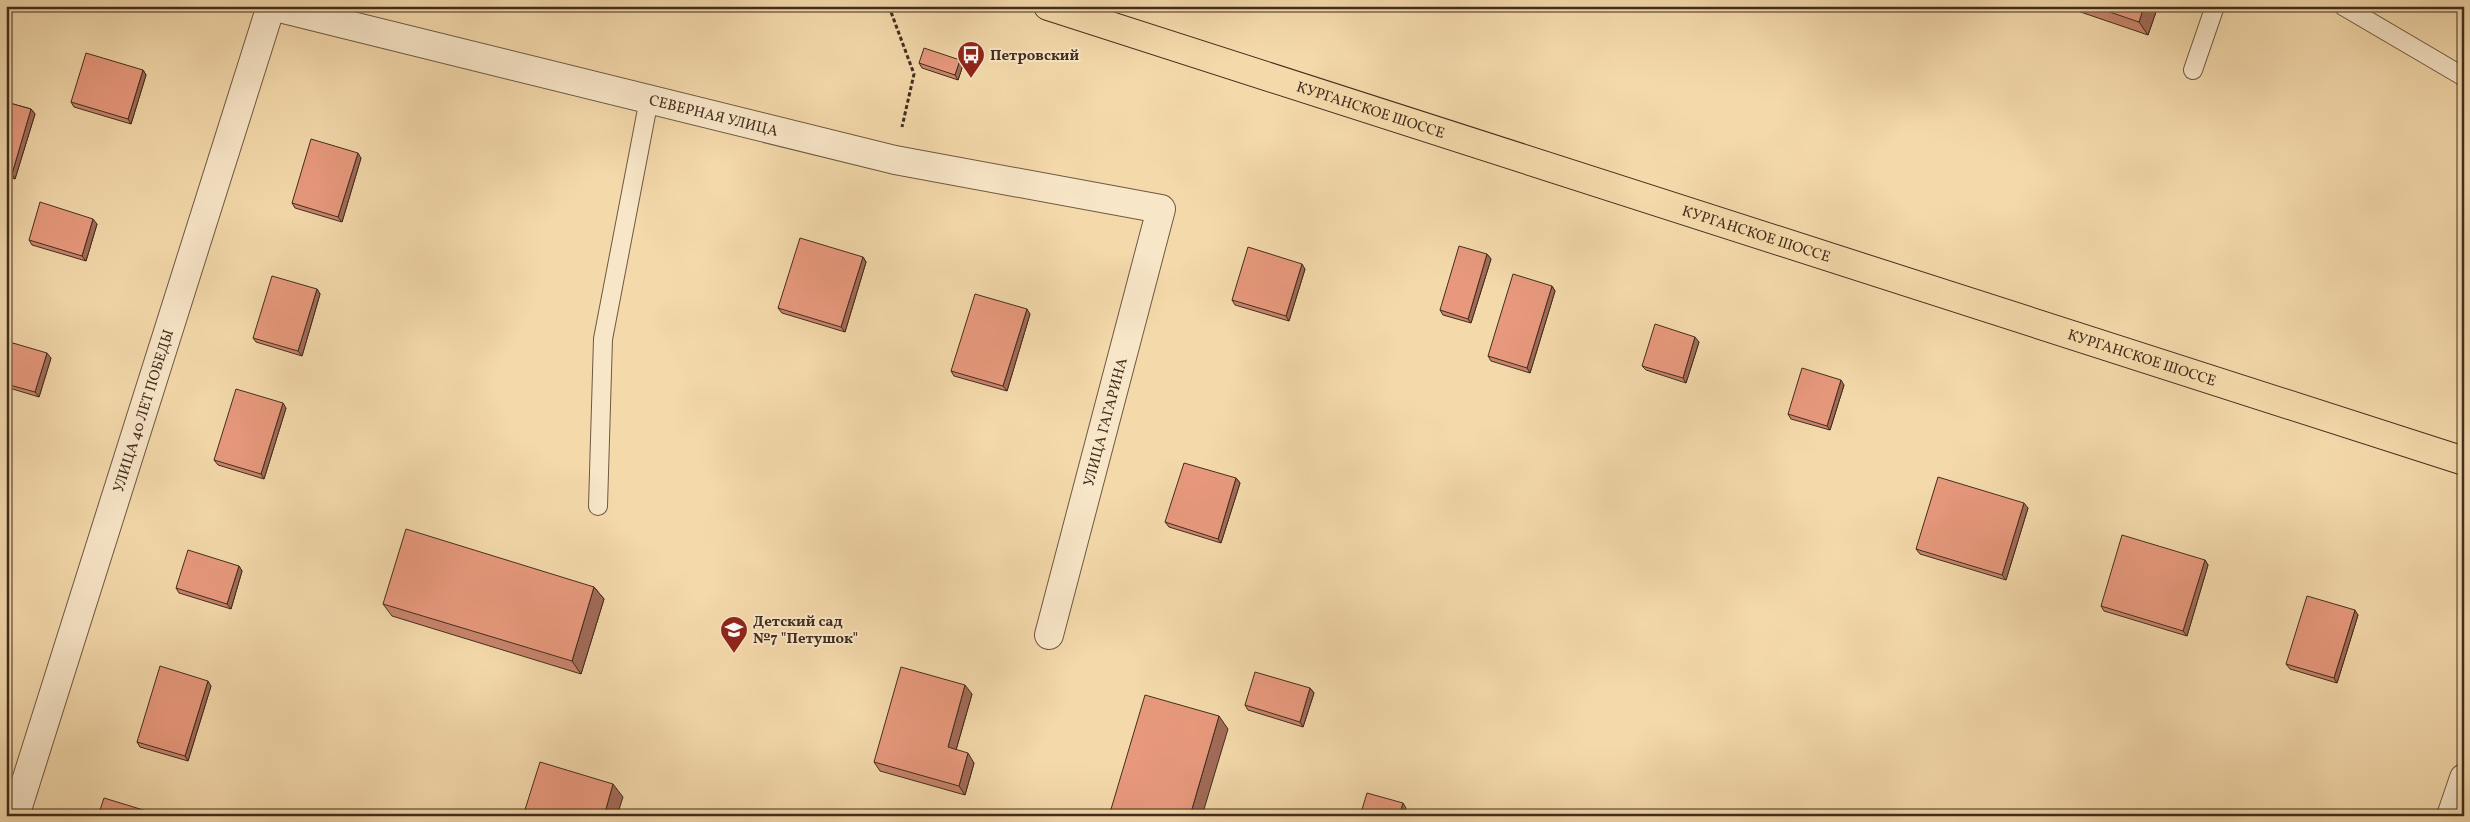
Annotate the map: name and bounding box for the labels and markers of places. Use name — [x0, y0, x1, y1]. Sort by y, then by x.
bus stop icon: Петровский — [956, 40, 986, 79]
place label: Петровский — [990, 46, 1079, 67]
place label: Детский сад №7 "Петушок" — [753, 612, 858, 650]
school or university icon: Детский сад №7 "Петушок" — [719, 615, 749, 654]

